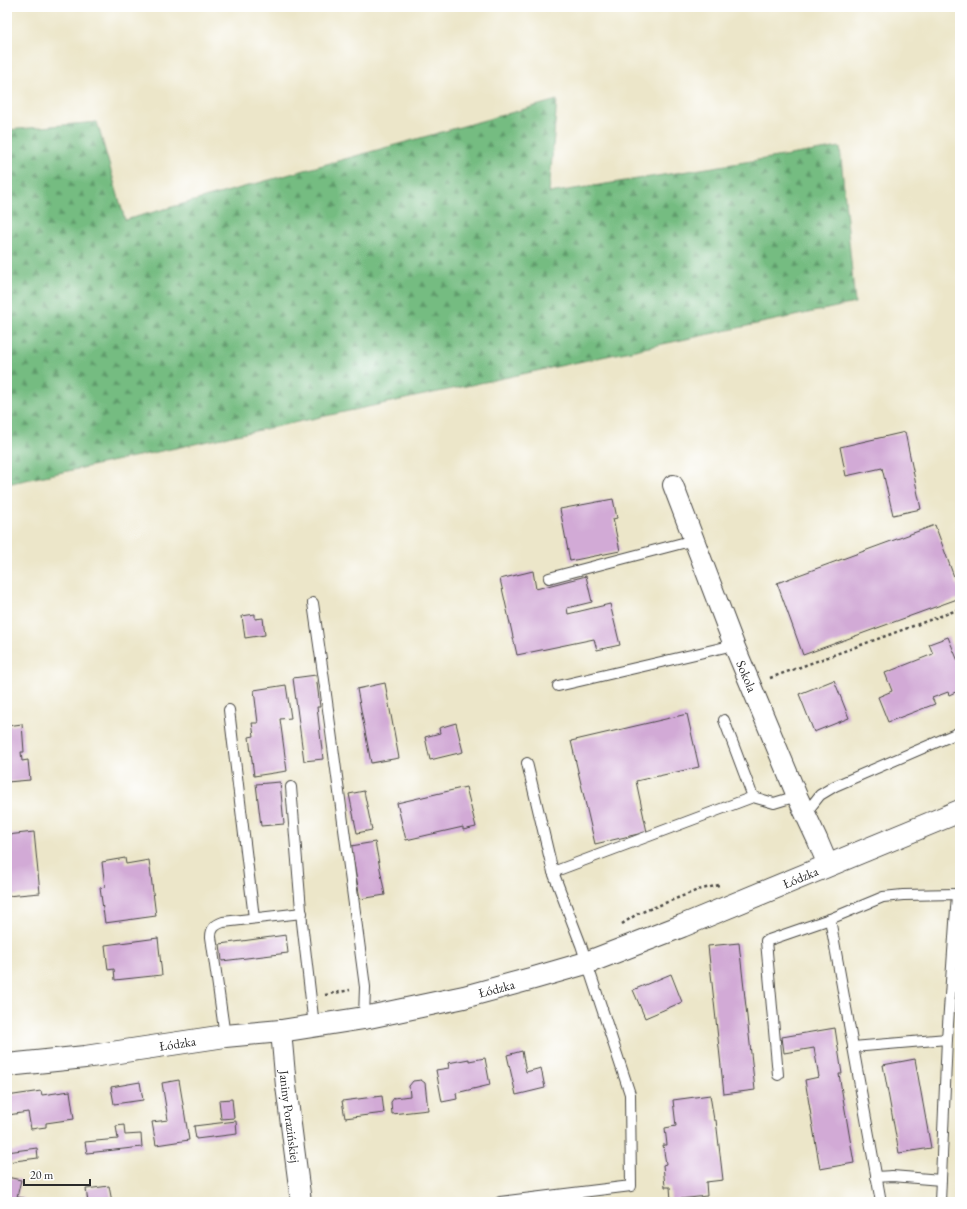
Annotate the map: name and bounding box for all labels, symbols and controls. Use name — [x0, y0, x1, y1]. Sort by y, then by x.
street label: Sokola — [732, 658, 761, 696]
street label: Łódzka — [780, 862, 822, 892]
street label: Łódzka — [477, 975, 517, 1002]
street label: Łódzka — [158, 1032, 198, 1055]
street label: Janiny Porazińskiej — [276, 1069, 304, 1164]
scale bar — [24, 1161, 90, 1187]
text: 20 m — [30, 1167, 54, 1183]

